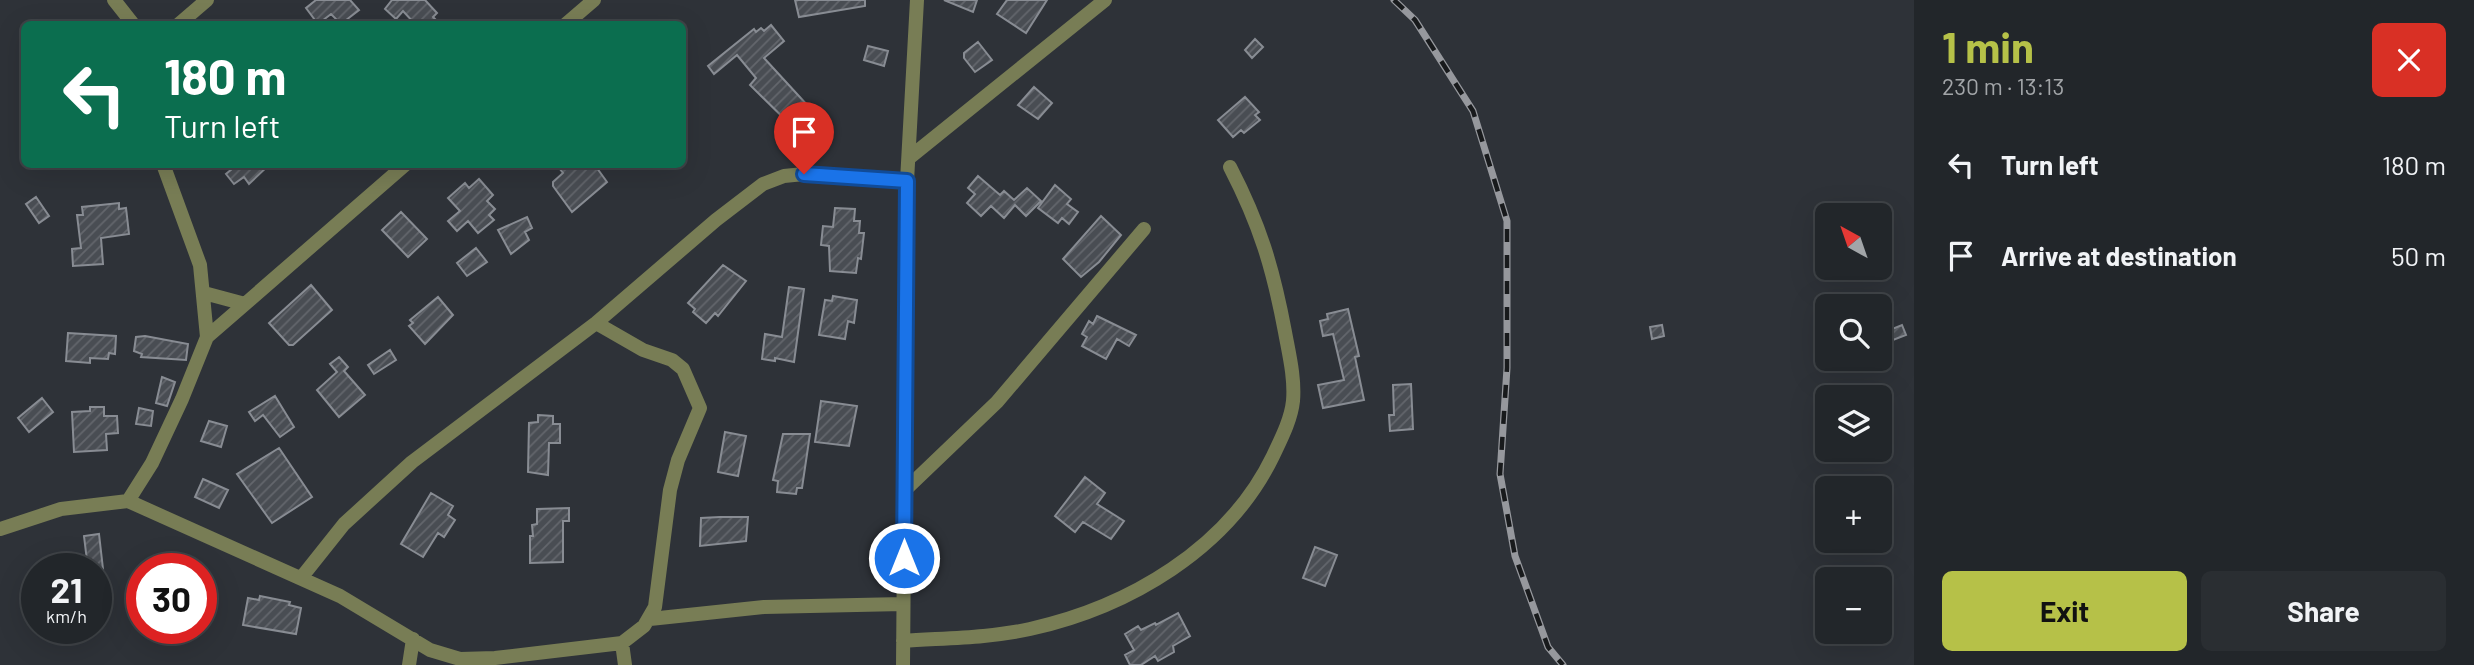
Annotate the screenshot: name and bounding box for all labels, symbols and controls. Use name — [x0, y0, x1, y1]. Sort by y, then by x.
text: 1 min — [1942, 21, 2034, 71]
button: close — [2372, 23, 2446, 97]
text: 180 m — [164, 46, 287, 105]
icon: left — [49, 49, 140, 140]
text: 230 m · 13:13 — [1942, 72, 2064, 100]
pin — [774, 102, 834, 174]
text: Turn left — [164, 106, 281, 144]
icon: arrive — [785, 113, 823, 151]
icon: left — [1942, 146, 1980, 184]
text: Turn left — [2001, 149, 2099, 180]
text: 180 m — [2382, 149, 2446, 180]
north arrow — [1815, 203, 1892, 280]
map controls — [1815, 203, 1892, 644]
icon: arrive — [1942, 237, 1980, 275]
text: Arrive at destination — [2001, 240, 2237, 271]
text: 50 m — [2391, 240, 2446, 271]
button: search — [1815, 294, 1892, 371]
button: layers — [1815, 385, 1892, 462]
button: + — [1815, 476, 1892, 553]
position arrow — [867, 521, 941, 595]
speed limit sign: 30 — [126, 553, 217, 644]
button: − — [1815, 567, 1892, 644]
text: 21 — [51, 568, 82, 610]
button: Exit — [1942, 571, 2187, 651]
button: Share — [2201, 571, 2446, 651]
text: km/h — [46, 605, 87, 627]

